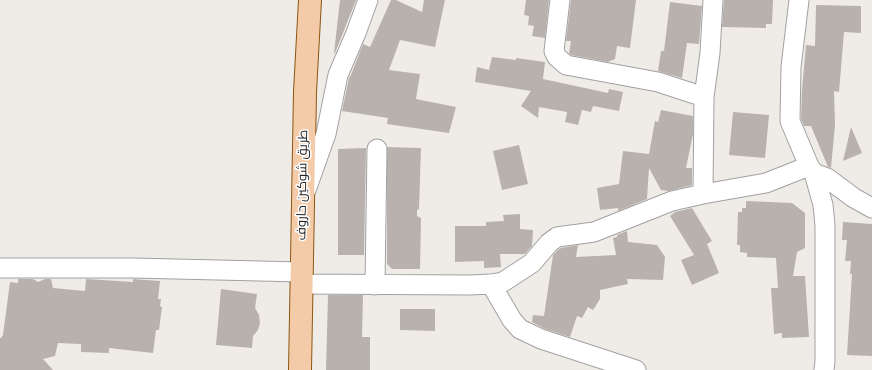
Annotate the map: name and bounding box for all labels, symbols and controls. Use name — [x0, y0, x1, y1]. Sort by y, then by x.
street label: طريق شوكين حاروف — [294, 130, 312, 240]

